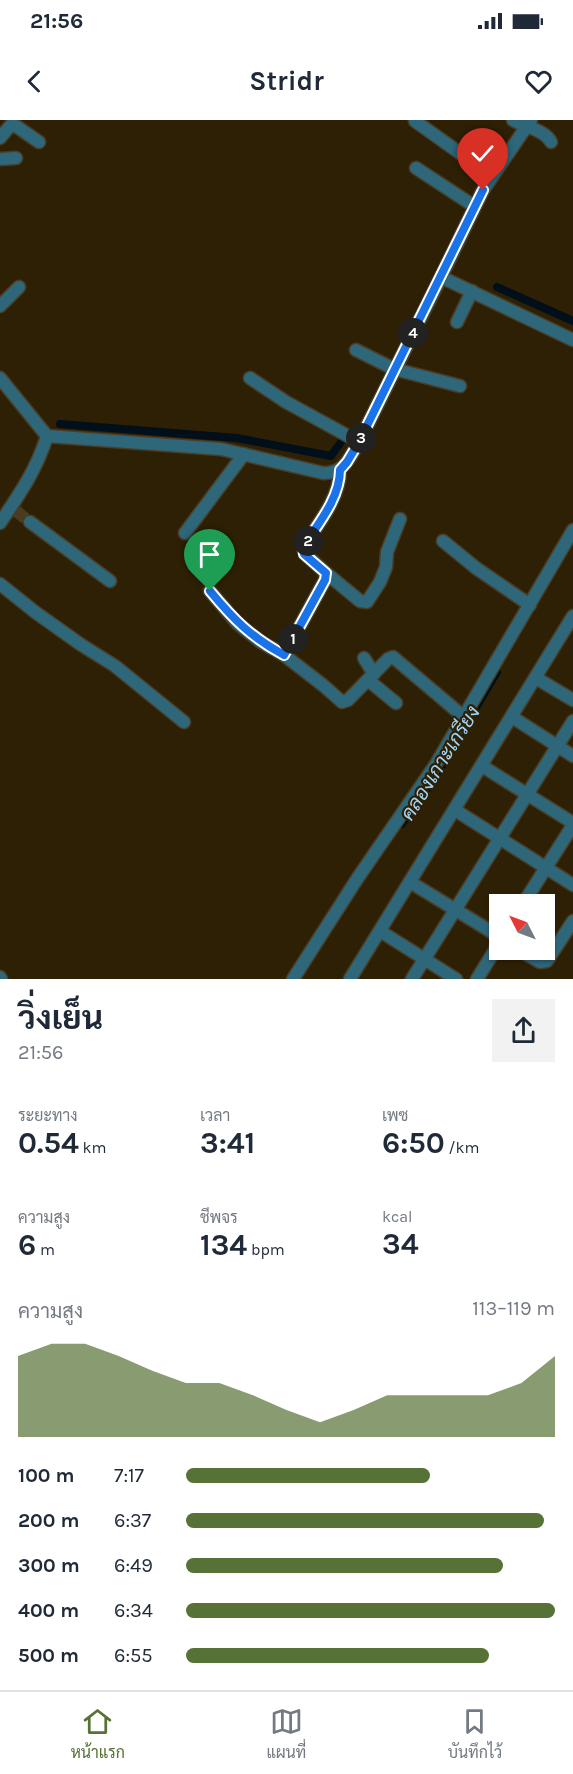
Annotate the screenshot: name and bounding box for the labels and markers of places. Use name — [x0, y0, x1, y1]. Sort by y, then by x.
pin — [457, 128, 508, 190]
pin: 4 — [398, 318, 428, 348]
pin: 3 — [346, 423, 376, 453]
pin: 2 — [293, 526, 323, 556]
pin — [184, 529, 235, 591]
pin: 1 — [278, 624, 308, 654]

